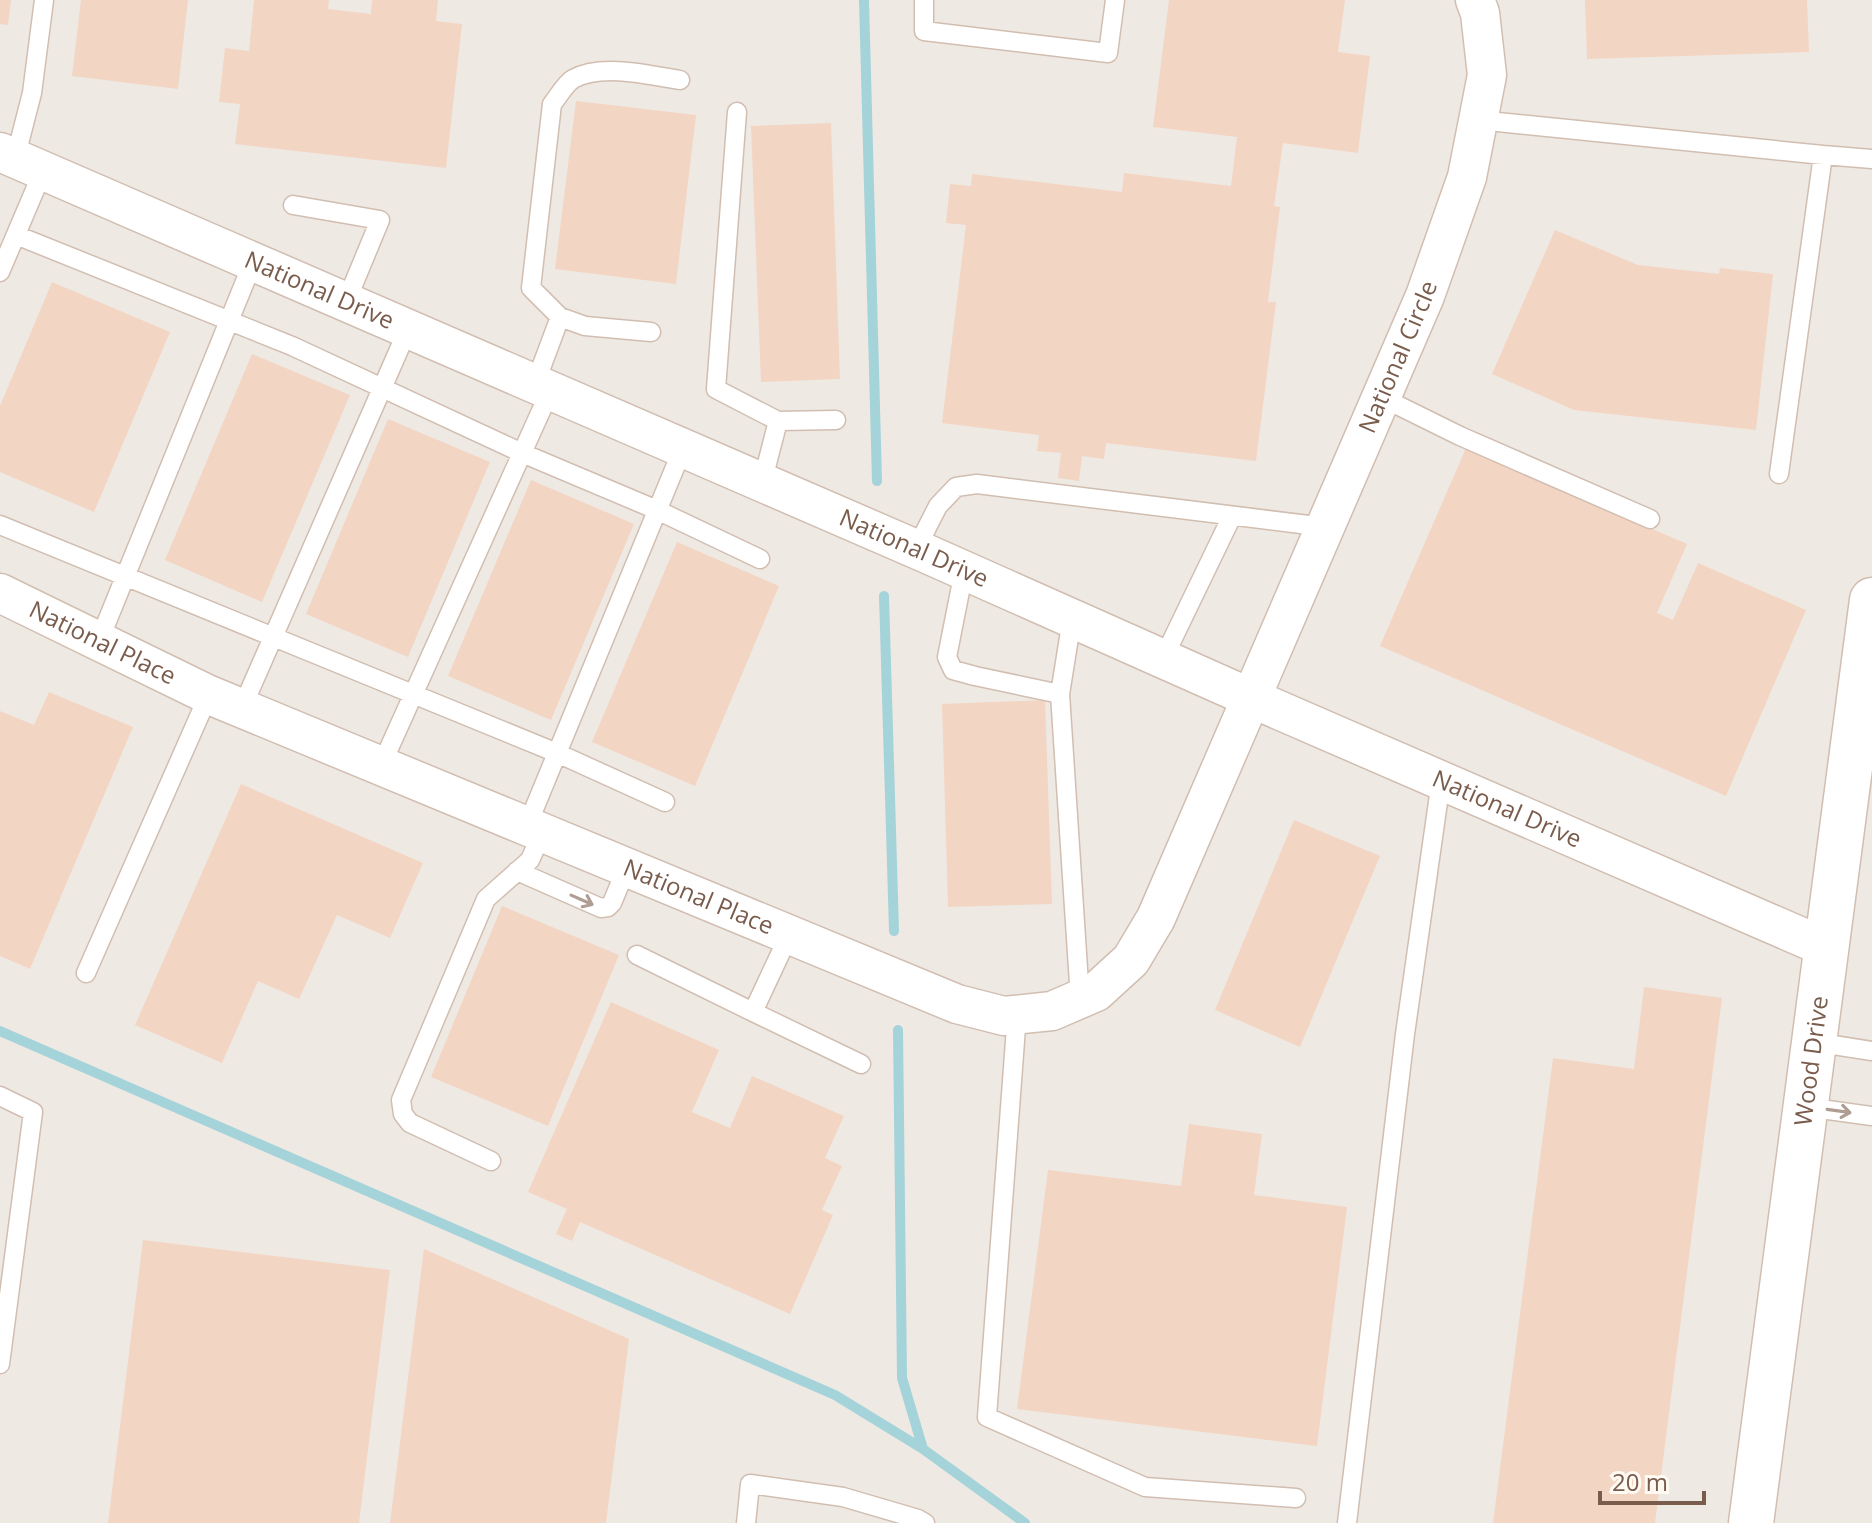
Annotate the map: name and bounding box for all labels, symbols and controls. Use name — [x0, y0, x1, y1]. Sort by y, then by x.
street label: National Drive — [240, 242, 400, 336]
street label: National Circle — [1350, 276, 1444, 438]
street label: National Drive — [835, 500, 994, 594]
street label: National Place — [24, 592, 182, 691]
street label: National Drive — [1428, 761, 1587, 855]
street label: National Place — [619, 850, 779, 941]
one-way arrow — [570, 893, 594, 908]
street label: Wood Drive — [1785, 994, 1835, 1128]
one-way arrow — [1826, 1104, 1851, 1119]
scale bar — [1600, 1455, 1704, 1505]
text: 20 m — [1612, 1465, 1668, 1498]

